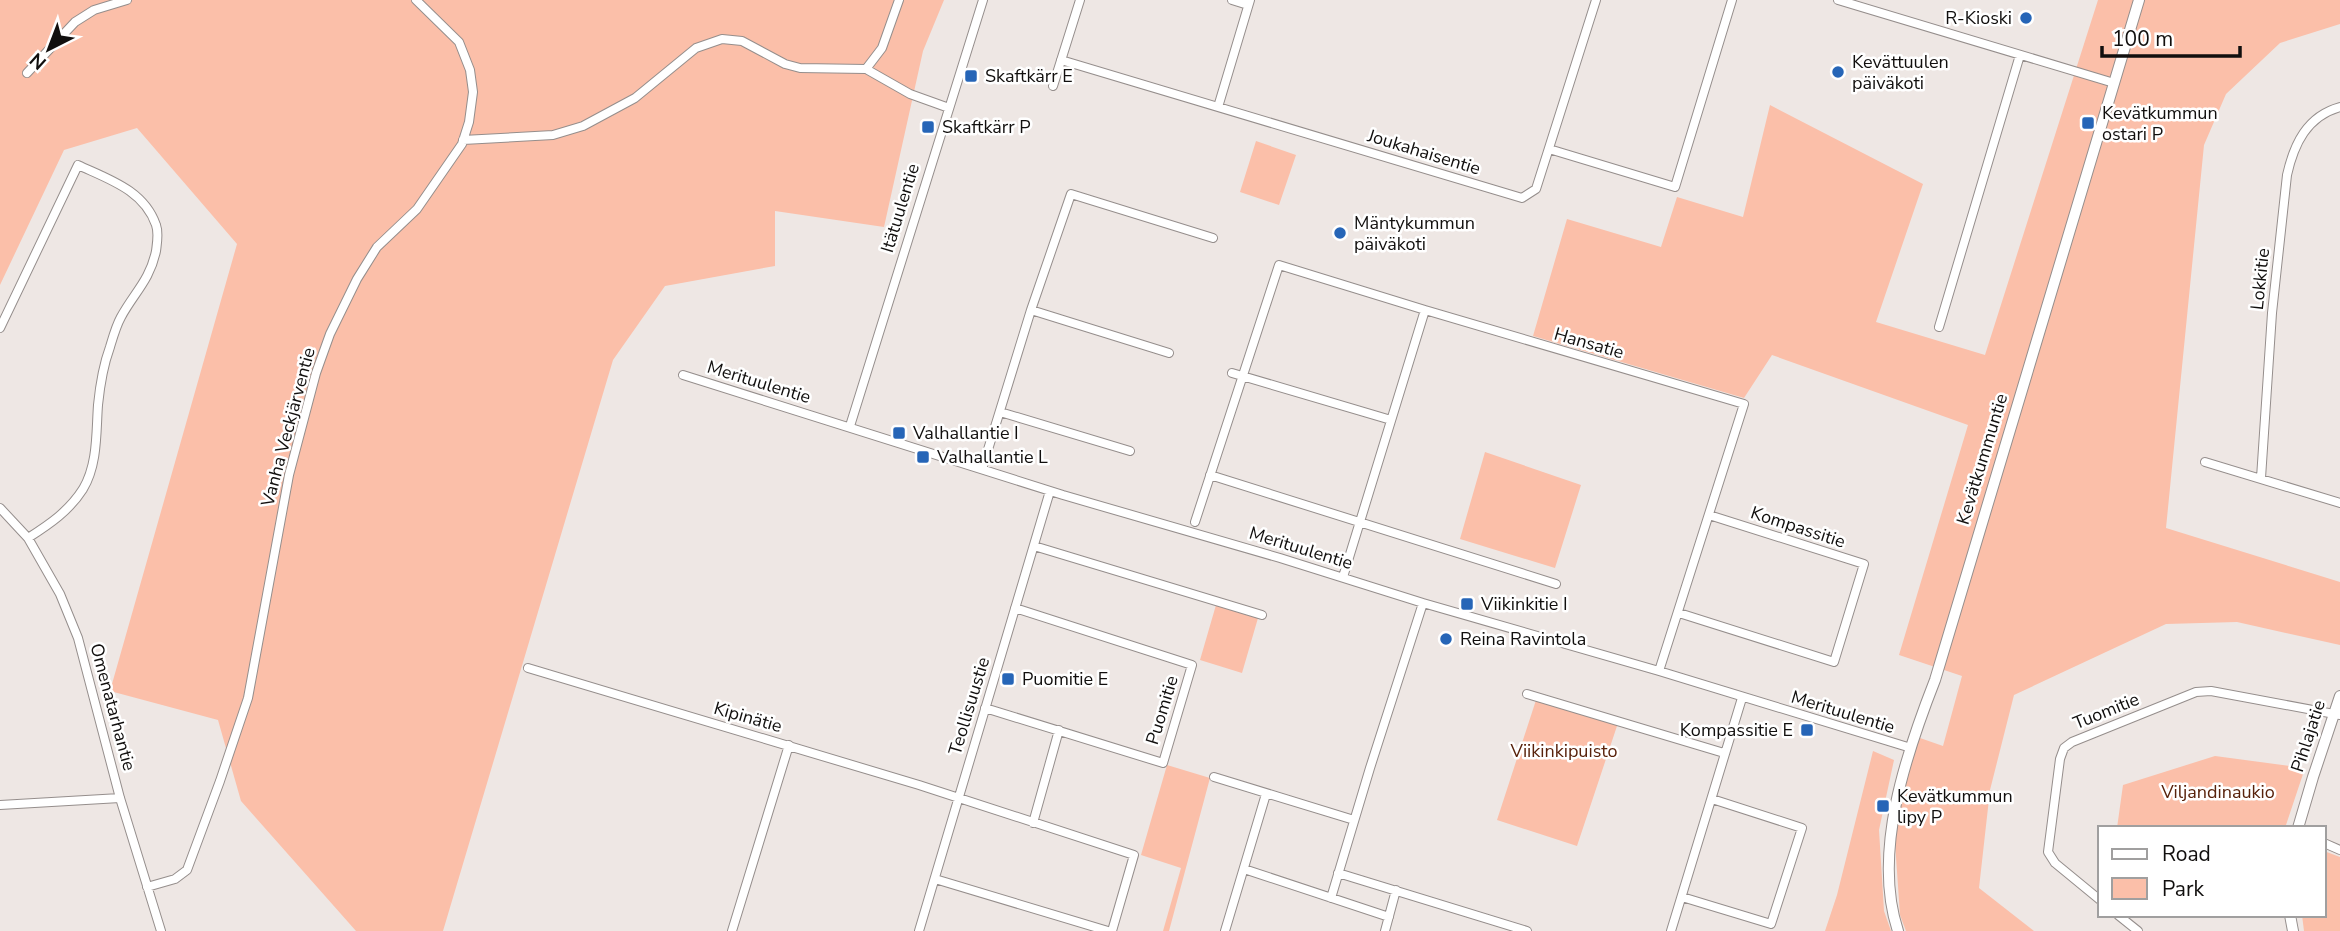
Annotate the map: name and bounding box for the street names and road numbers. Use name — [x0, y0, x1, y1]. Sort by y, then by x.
street label: Joukahaisentie — [1364, 123, 1483, 181]
street label: Itätuulentie — [875, 160, 925, 256]
street label: Lokkitie — [2245, 247, 2275, 311]
street label: Hansatie — [1551, 322, 1627, 364]
street label: Vanha Veckjärventie — [255, 345, 321, 510]
street label: Merituulentie — [704, 355, 814, 409]
street label: Kevätkummuntie — [1951, 391, 2013, 527]
street label: Kompassitie — [1748, 500, 1848, 554]
street label: Merituulentie — [1246, 521, 1356, 575]
street label: Omenatarhantie — [84, 641, 142, 773]
street label: Teollisuustie — [943, 654, 995, 758]
street label: Puomitie — [1140, 673, 1184, 747]
street label: Merituulentie — [1788, 685, 1898, 739]
street label: Tuomitie — [2069, 687, 2143, 735]
street label: Kipinätie — [711, 696, 785, 738]
street label: Pihlajatie — [2285, 697, 2331, 775]

